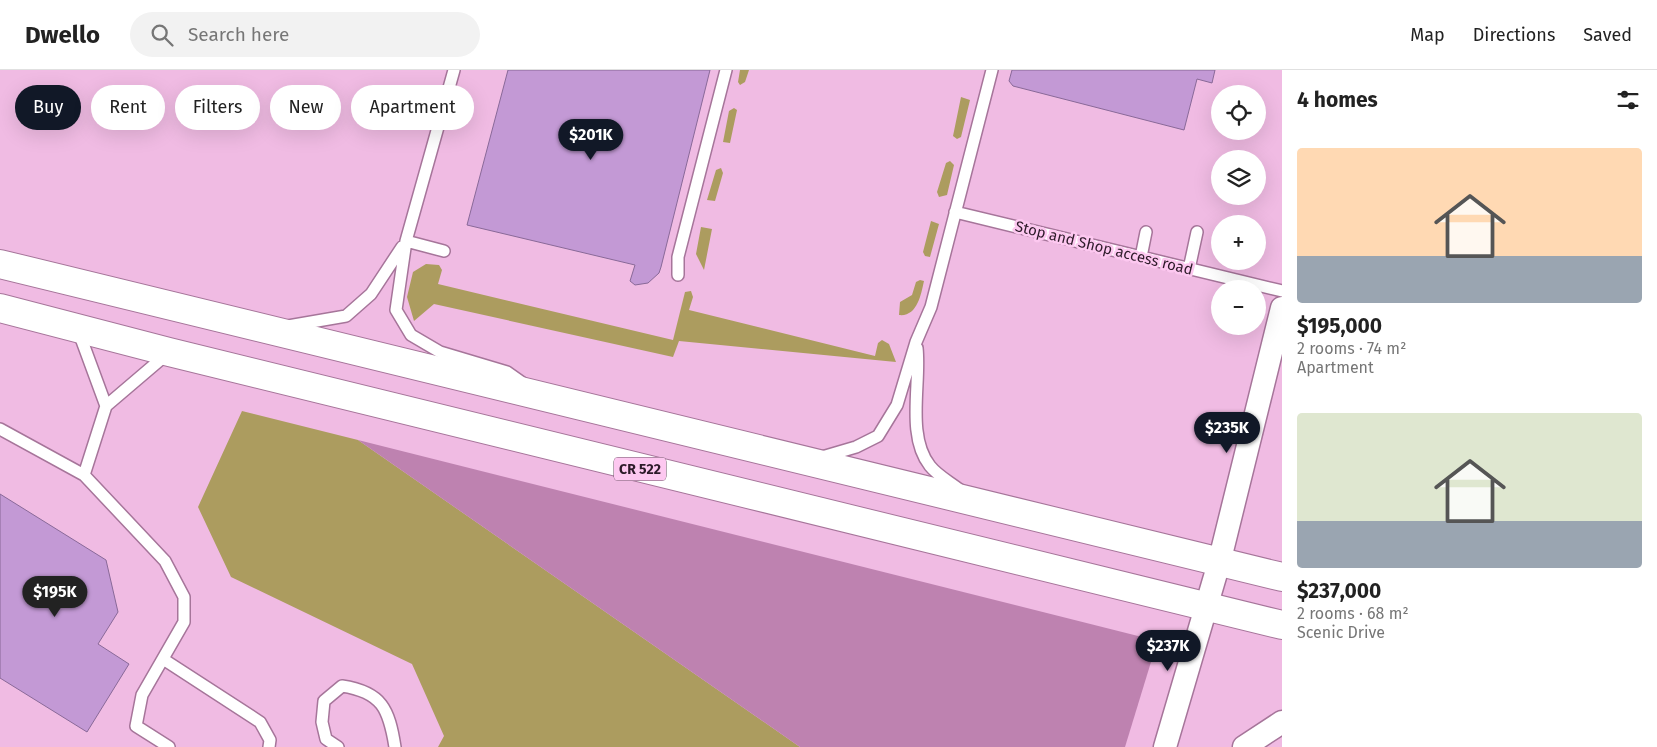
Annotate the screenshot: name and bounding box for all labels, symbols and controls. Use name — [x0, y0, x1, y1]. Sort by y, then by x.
search box — [130, 12, 480, 57]
text: Dwello — [25, 21, 100, 49]
icon: search — [148, 21, 176, 49]
text: Search here — [188, 23, 289, 46]
text: Map — [1410, 24, 1445, 46]
text: Directions — [1473, 24, 1555, 46]
text: Saved — [1583, 24, 1632, 46]
chip: Buy — [15, 85, 81, 130]
chip: Rent — [91, 85, 165, 130]
chip: Filters — [175, 85, 260, 130]
chip: New — [270, 85, 341, 130]
chip: Apartment — [351, 85, 474, 130]
map controls — [1211, 85, 1266, 335]
button: locate — [1211, 85, 1266, 140]
icon: filters — [1614, 86, 1642, 114]
text: 4 homes — [1297, 87, 1378, 113]
pin: $201K — [556, 118, 626, 161]
text: $201K — [569, 125, 613, 144]
button: layers — [1211, 150, 1266, 205]
icon: home — [1425, 181, 1515, 271]
button: + — [1211, 215, 1266, 270]
street label: Stop and Shop access road — [1013, 217, 1195, 279]
button: − — [1211, 280, 1266, 335]
text: $195,000 — [1297, 313, 1382, 339]
text: 2 rooms · 74 m² — [1297, 339, 1406, 358]
text: Apartment — [1297, 358, 1374, 377]
pin: $235K — [1192, 412, 1262, 454]
text: $235K — [1205, 418, 1249, 437]
icon: home — [1425, 446, 1515, 536]
road number: CR 522 — [614, 458, 666, 480]
pin: $195K — [20, 576, 90, 618]
text: $237,000 — [1297, 578, 1381, 604]
text: $195K — [33, 582, 77, 601]
text: 2 rooms · 68 m² — [1297, 604, 1409, 623]
text: Scenic Drive — [1297, 623, 1385, 642]
pin: $237K — [1133, 630, 1203, 672]
text: $237K — [1147, 636, 1189, 655]

